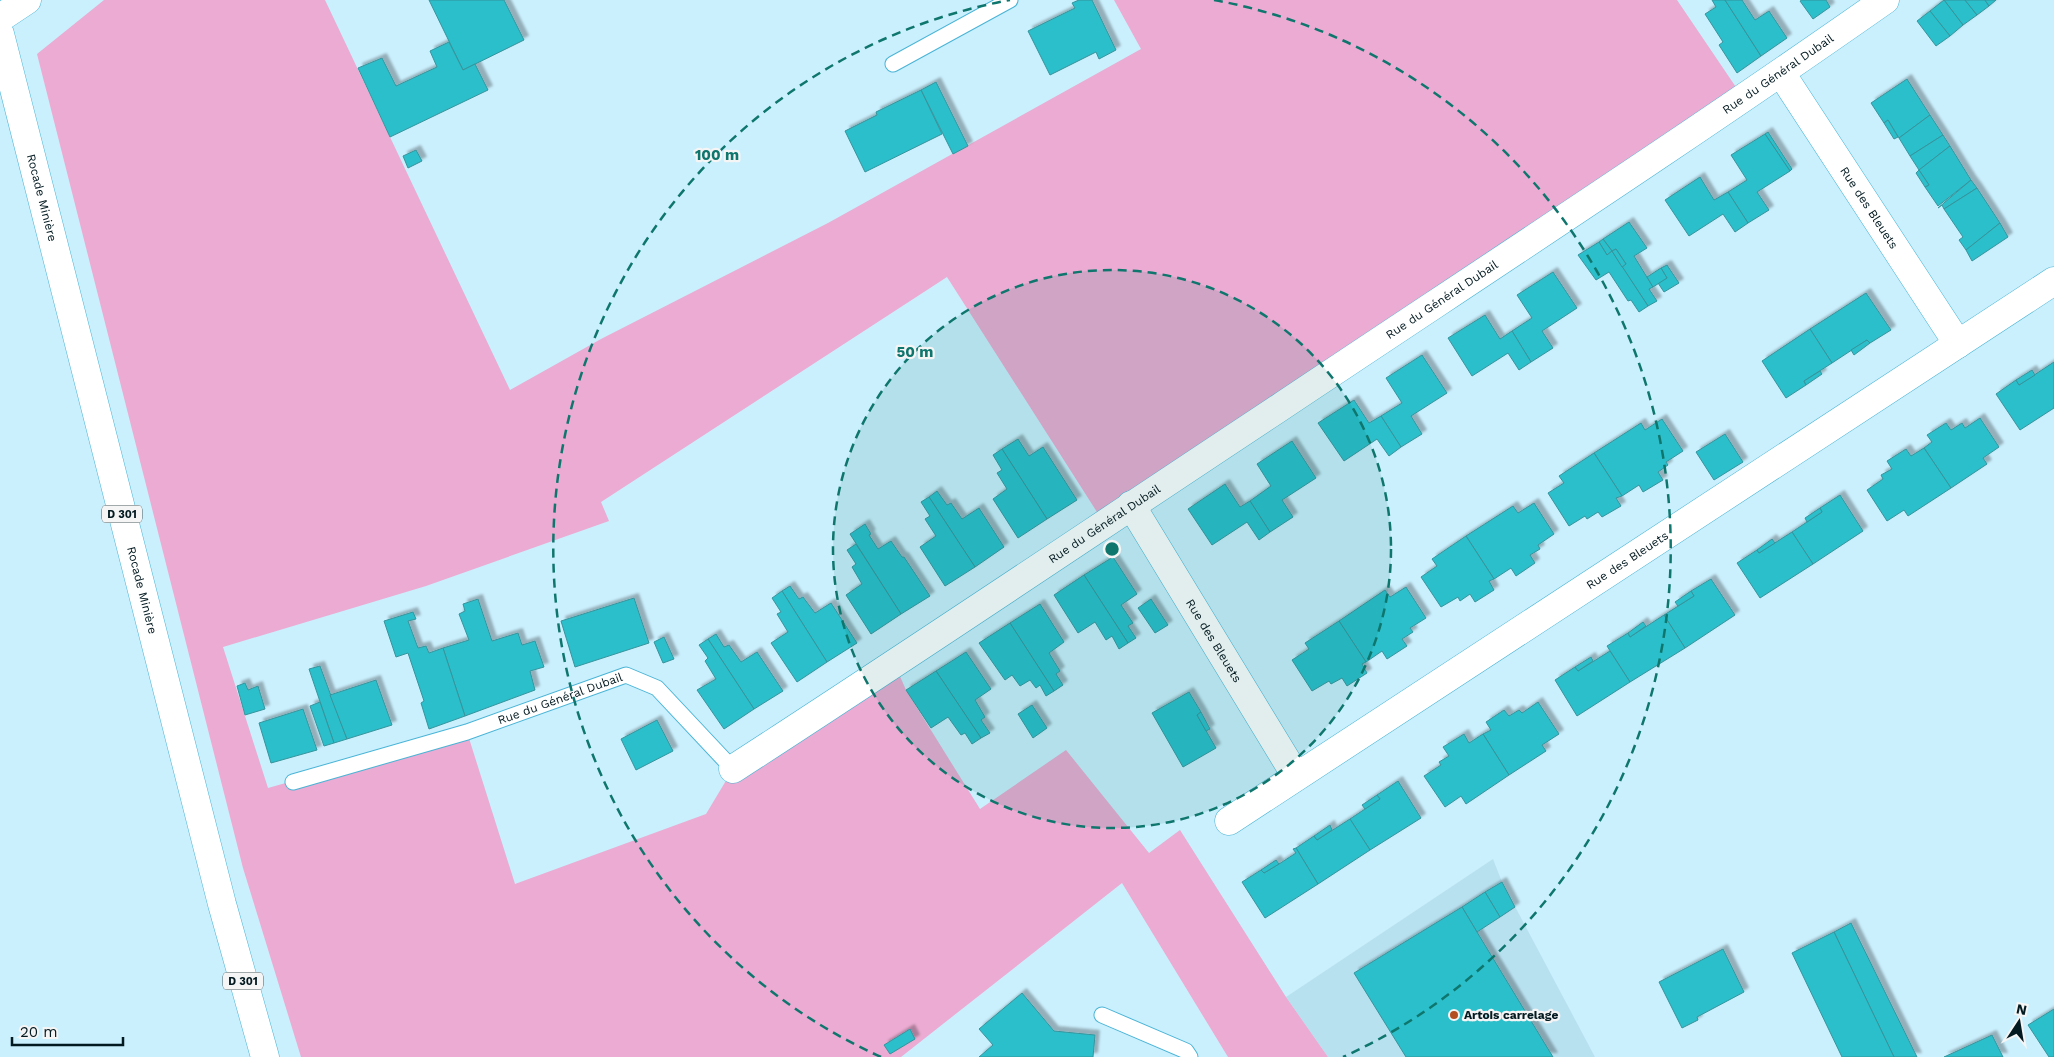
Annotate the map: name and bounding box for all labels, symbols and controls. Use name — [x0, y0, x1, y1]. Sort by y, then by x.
street label: Rue du Général Dubail — [1720, 31, 1836, 117]
text: 100 m — [695, 146, 739, 164]
street label: Rocade Minière — [24, 153, 60, 243]
street label: Rue des Bleuets — [1837, 164, 1901, 251]
street label: Rue du Général Dubail — [1383, 257, 1501, 342]
text: 50 m — [897, 343, 933, 361]
street label: Rue du Général Dubail — [1046, 482, 1163, 566]
road number: D 301 — [102, 506, 142, 522]
street label: Rue des Bleuets — [1584, 528, 1671, 592]
centre of rings — [1103, 540, 1121, 558]
street label: Rocade Minière — [124, 545, 160, 635]
street label: Rue des Bleuets — [1183, 597, 1244, 685]
street label: Rue du Général Dubail — [496, 670, 625, 727]
road number: D 301 — [223, 972, 263, 989]
north arrow — [1994, 997, 2044, 1047]
text: N — [2015, 1000, 2028, 1018]
place label: Artois carrelage — [1464, 1008, 1559, 1022]
marker: Artois carrelage — [1448, 1009, 1460, 1021]
scale bar — [12, 1014, 124, 1046]
text: 20 m — [20, 1023, 58, 1041]

